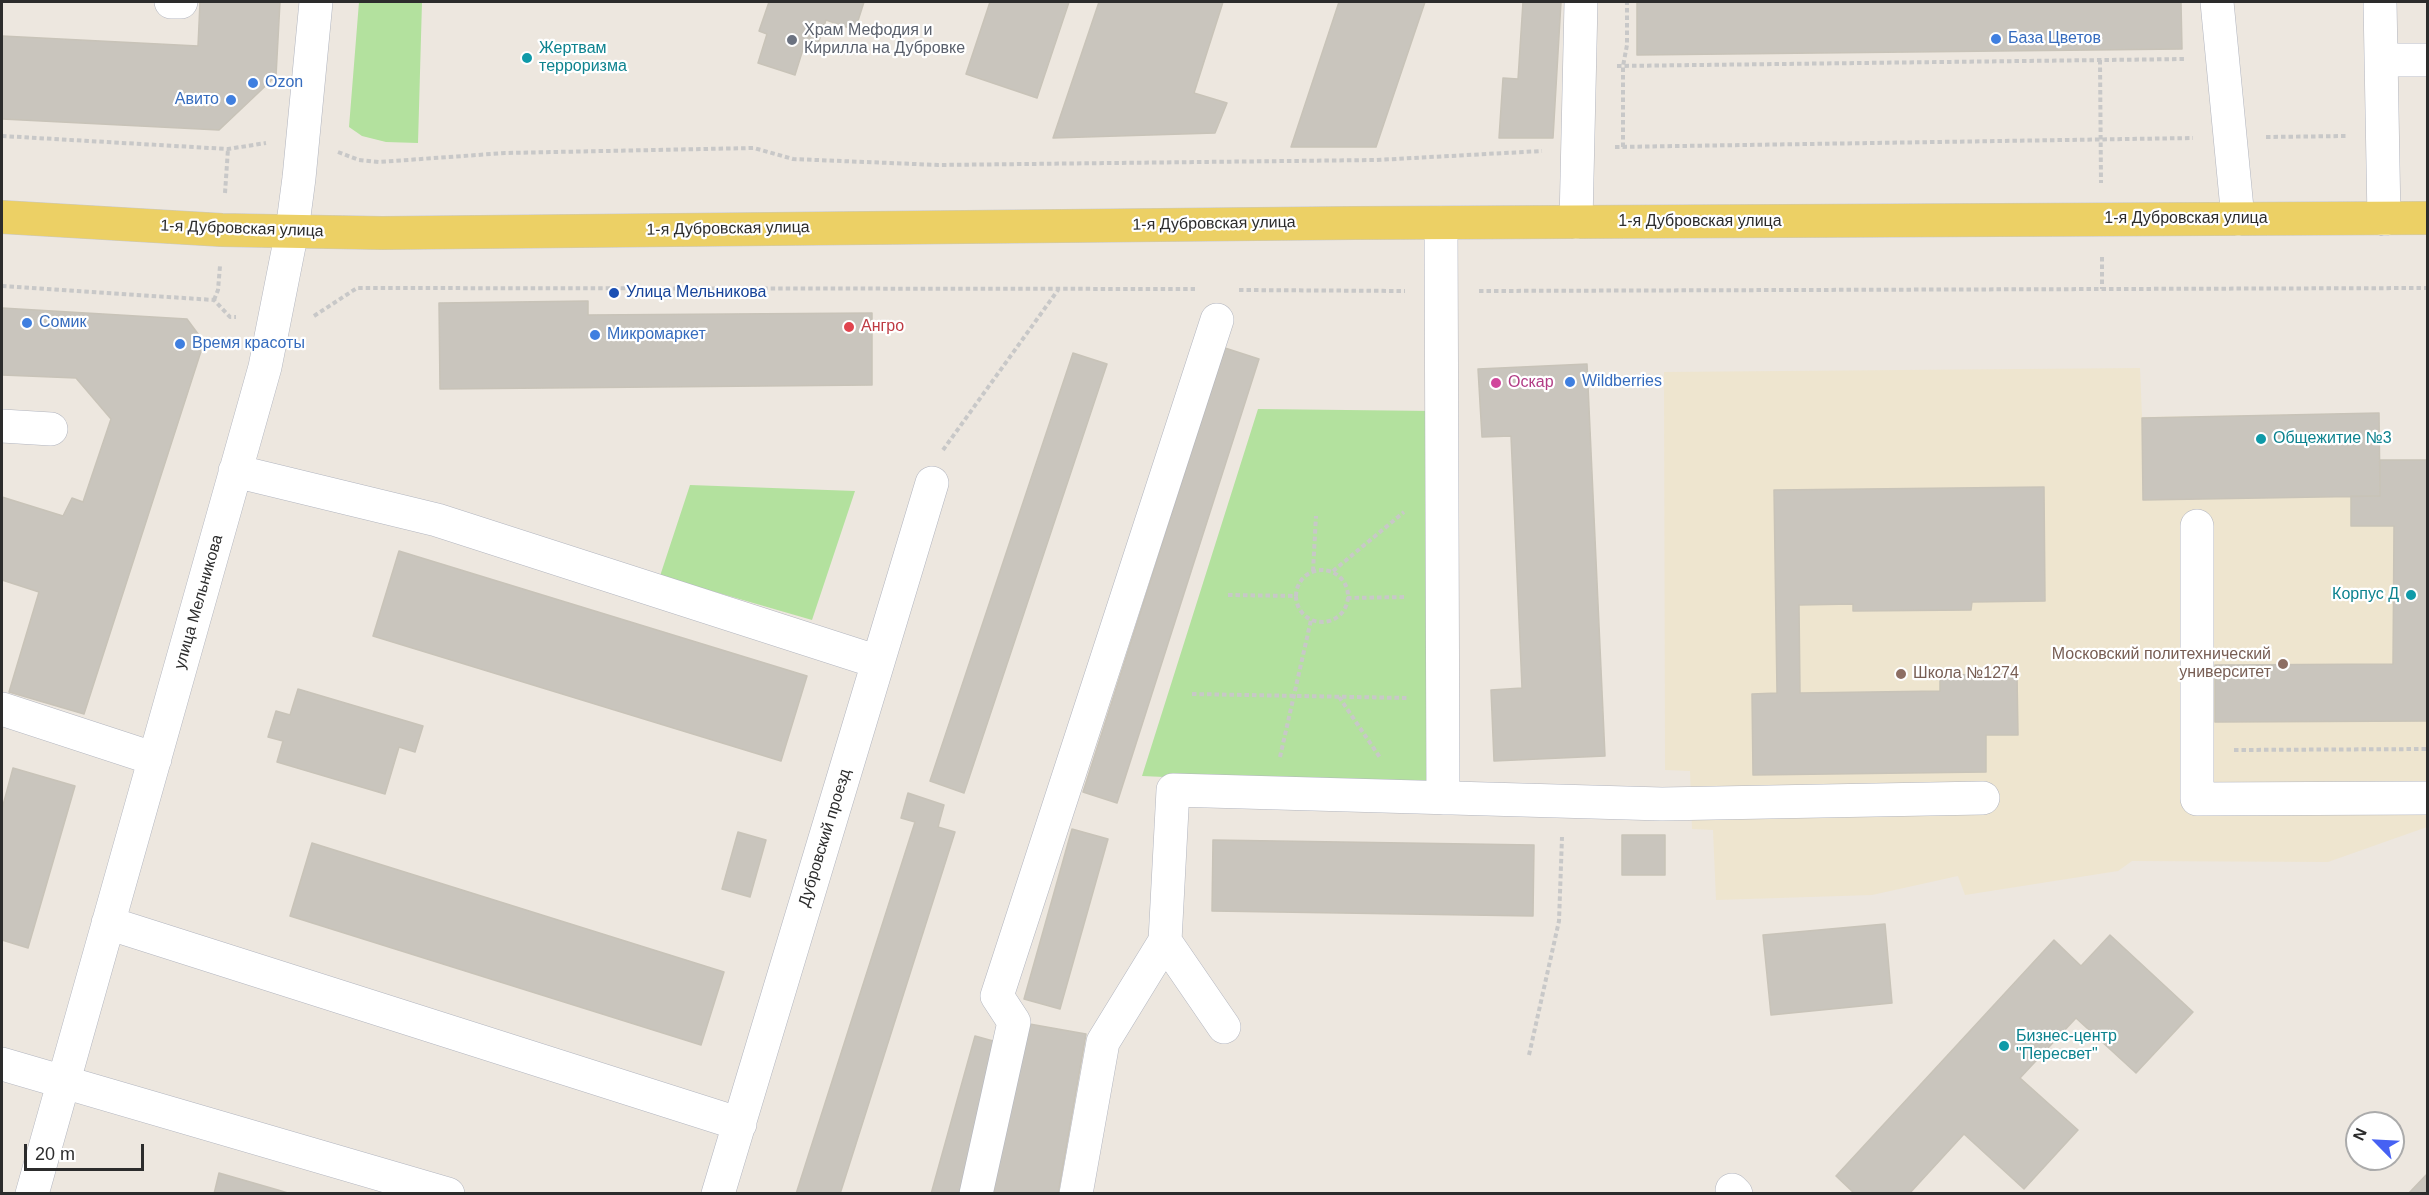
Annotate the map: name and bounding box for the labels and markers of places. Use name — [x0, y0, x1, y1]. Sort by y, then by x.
place label: Храм Мефодия и Кирилла на Дубровке — [804, 21, 965, 59]
place label: База Цветов — [2008, 29, 2101, 49]
marker: База Цветов — [1989, 32, 2003, 46]
marker: Храм Мефодия и Кирилла на Дубровке — [785, 33, 799, 47]
place label: Жертвам терроризма — [539, 39, 627, 77]
marker: Жертвам терроризма — [520, 51, 534, 65]
place label: Ozon — [265, 73, 303, 93]
marker: Ozon — [246, 76, 260, 90]
place label: Авито — [175, 90, 219, 110]
marker: Авито — [224, 93, 238, 107]
place label: Улица Мельникова — [626, 283, 766, 303]
marker: Улица Мельникова — [607, 286, 621, 300]
place label: Сомик — [39, 313, 86, 333]
marker: Сомик — [20, 316, 34, 330]
place label: Ангро — [861, 317, 904, 337]
marker: Ангро — [842, 320, 856, 334]
place label: Микромаркет — [607, 325, 706, 345]
marker: Микромаркет — [588, 328, 602, 342]
place label: Время красоты — [192, 334, 305, 354]
marker: Время красоты — [173, 337, 187, 351]
place label: Wildberries — [1582, 372, 1662, 392]
place label: Оскар — [1508, 373, 1554, 393]
marker: Wildberries — [1563, 375, 1577, 389]
marker: Оскар — [1489, 376, 1503, 390]
place label: Общежитие №3 — [2273, 429, 2392, 449]
marker: Общежитие №3 — [2254, 432, 2268, 446]
place label: Корпус Д — [2332, 585, 2399, 605]
marker: Корпус Д — [2404, 588, 2418, 602]
place label: Московский политехнический университет — [2052, 645, 2271, 683]
marker: Московский политехнический университет — [2276, 657, 2290, 671]
place label: Школа №1274 — [1913, 664, 2019, 684]
marker: Школа №1274 — [1894, 667, 1908, 681]
place label: Бизнес-центр "Пересвет" — [2016, 1027, 2117, 1065]
marker: Бизнес-центр "Пересвет" — [1997, 1039, 2011, 1053]

